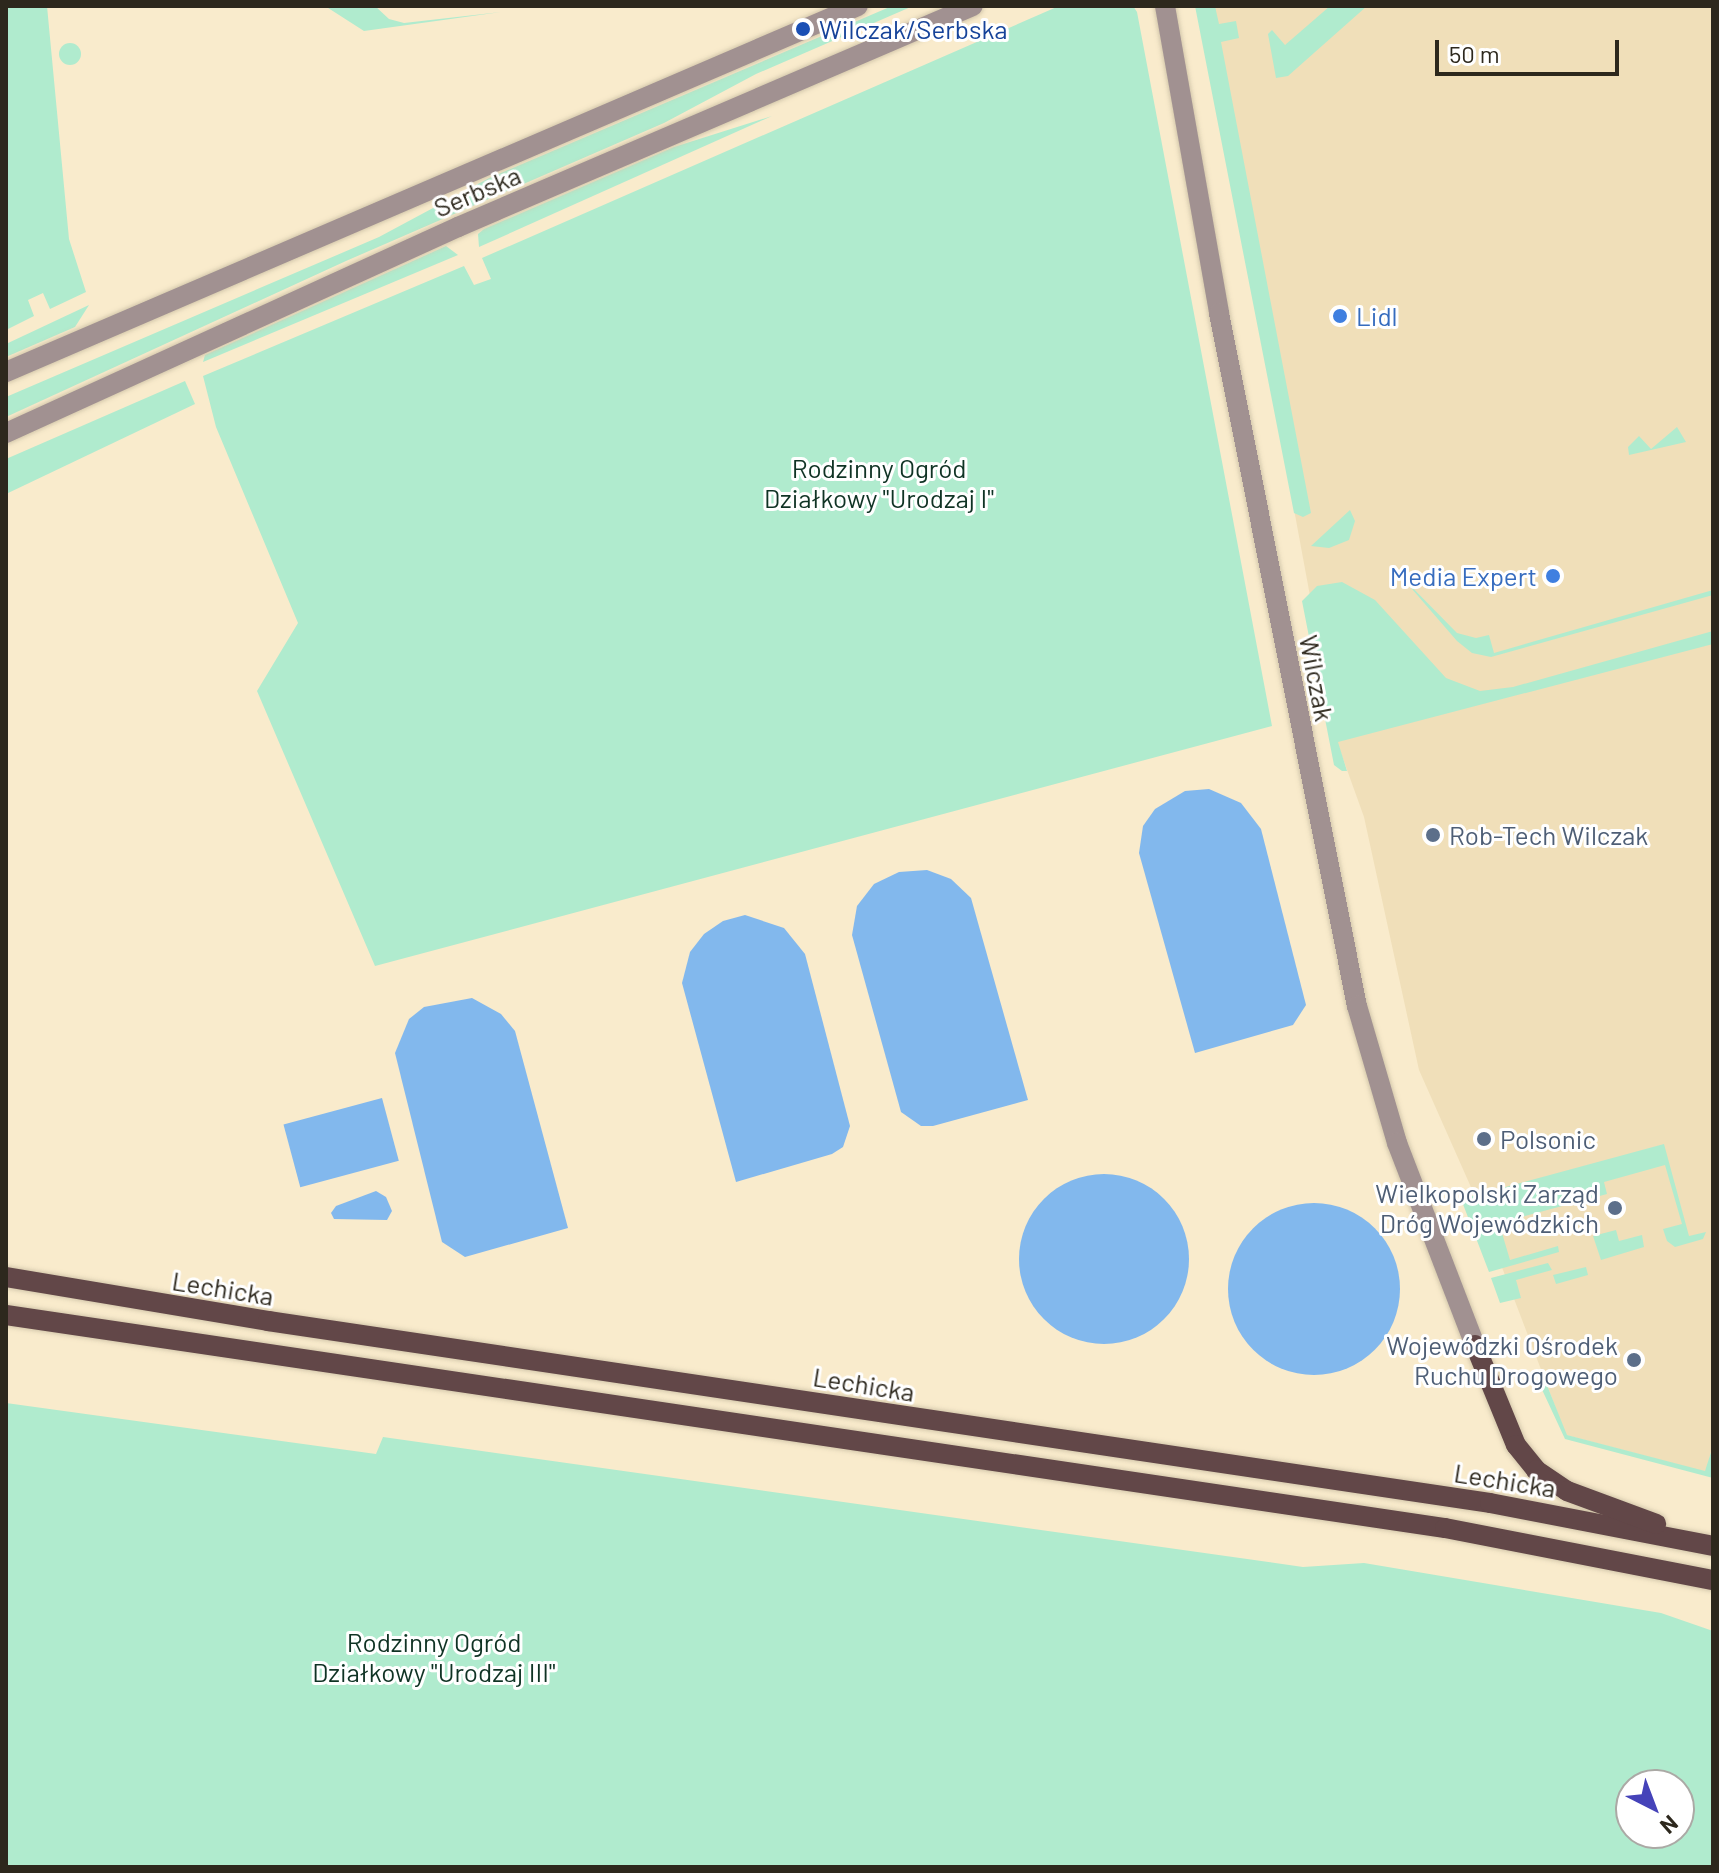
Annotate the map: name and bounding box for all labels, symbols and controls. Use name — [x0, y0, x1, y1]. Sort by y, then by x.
place label: Wilczak/Serbska — [819, 13, 1008, 45]
marker: Wilczak/Serbska — [794, 20, 812, 38]
scale bar — [1439, 24, 1623, 74]
text: 50 m — [1449, 39, 1500, 68]
street label: Serbska — [429, 159, 525, 223]
place label: Lidl — [1356, 300, 1398, 332]
marker: Lidl — [1331, 307, 1349, 325]
park label: Rodzinny Ogród Działkowy "Urodzaj I" — [764, 452, 994, 514]
place label: Media Expert — [1390, 560, 1537, 592]
marker: Media Expert — [1544, 567, 1562, 585]
street label: Wilczak — [1293, 632, 1341, 724]
place label: Rob-Tech Wilczak — [1449, 819, 1648, 851]
marker: Rob-Tech Wilczak — [1424, 826, 1442, 844]
place label: Polsonic — [1500, 1123, 1596, 1155]
marker: Polsonic — [1475, 1130, 1493, 1148]
place label: Wielkopolski Zarząd Dróg Wojewódzkich — [1375, 1177, 1599, 1238]
marker: Wielkopolski Zarząd Dróg Wojewódzkich — [1606, 1199, 1624, 1217]
street label: Lechicka — [170, 1265, 276, 1311]
place label: Wojewódzki Ośrodek Ruchu Drogowego — [1386, 1329, 1618, 1390]
marker: Wojewódzki Ośrodek Ruchu Drogowego — [1625, 1351, 1643, 1369]
street label: Lechicka — [811, 1361, 917, 1407]
street label: Lechicka — [1452, 1457, 1558, 1503]
park label: Rodzinny Ogród Działkowy "Urodzaj III" — [312, 1626, 556, 1688]
north arrow — [1615, 1769, 1695, 1849]
text: N — [1656, 1811, 1684, 1840]

